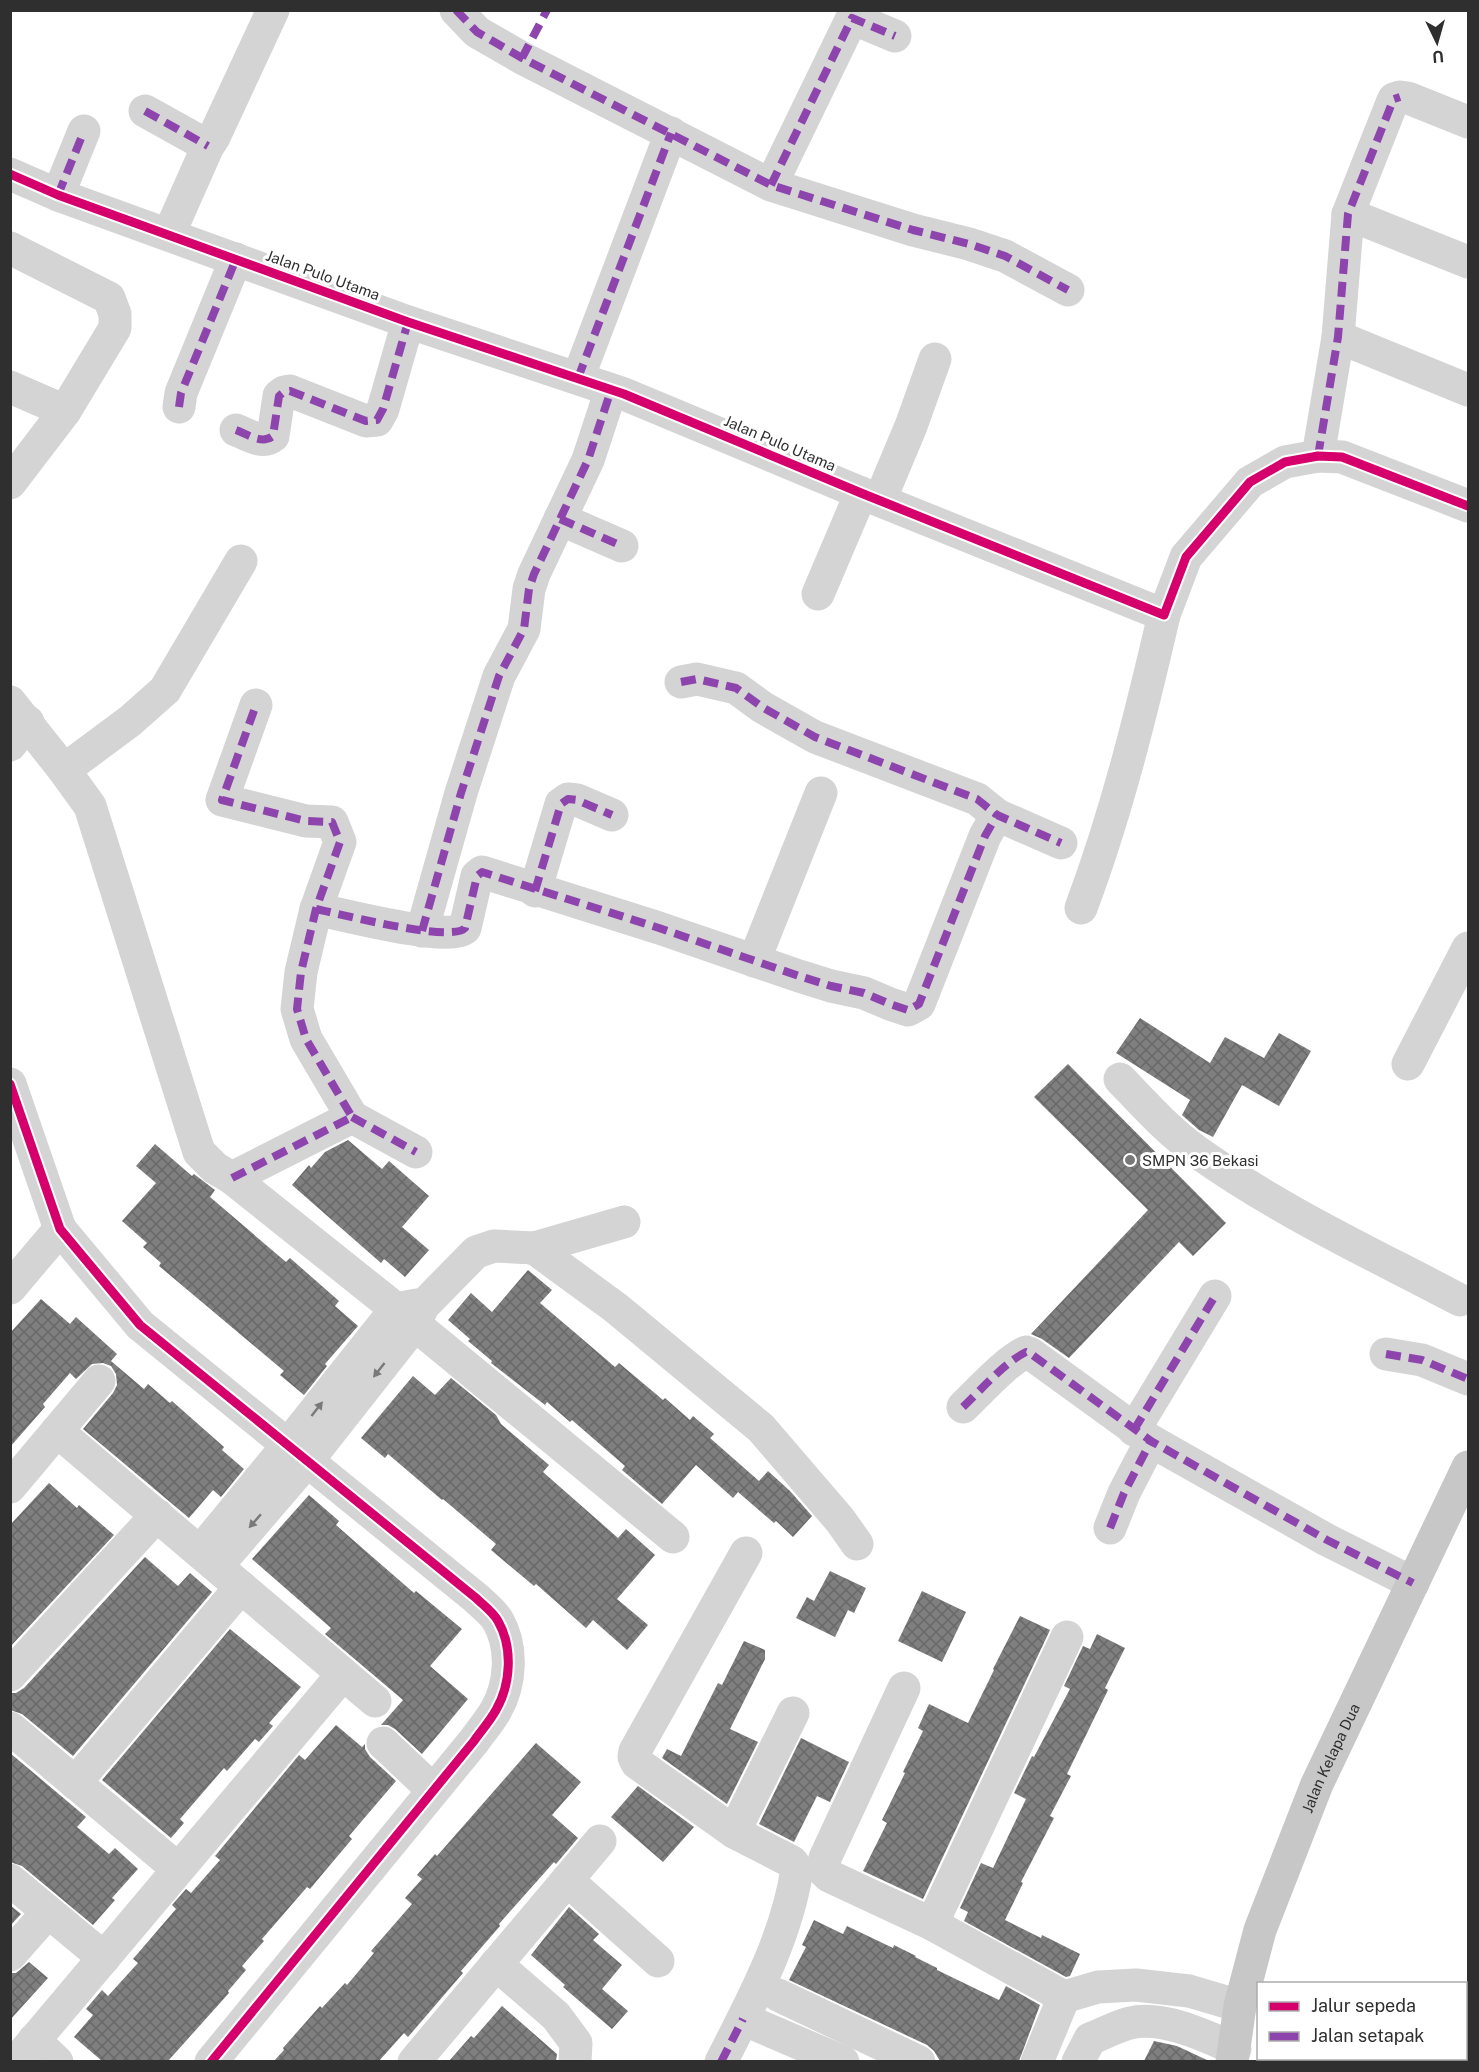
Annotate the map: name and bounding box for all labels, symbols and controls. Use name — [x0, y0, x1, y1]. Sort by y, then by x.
north arrow — [1407, 12, 1467, 72]
text: U — [1432, 46, 1445, 66]
street label: Jalan Pulo Utama — [264, 247, 382, 303]
street label: Jalan Pulo Utama — [722, 412, 838, 474]
place label: SMPN 36 Bekasi — [1142, 1152, 1258, 1169]
marker: SMPN 36 Bekasi — [1123, 1153, 1137, 1167]
one-way arrow — [372, 1362, 385, 1378]
one-way arrow — [310, 1401, 323, 1417]
one-way arrow — [249, 1513, 262, 1529]
street label: Jalan Kelapa Dua — [1298, 1701, 1363, 1815]
legend — [1257, 1982, 1467, 2060]
text: Jalur sepeda — [1311, 1995, 1416, 2016]
text: Jalan setapak — [1311, 2025, 1424, 2046]

